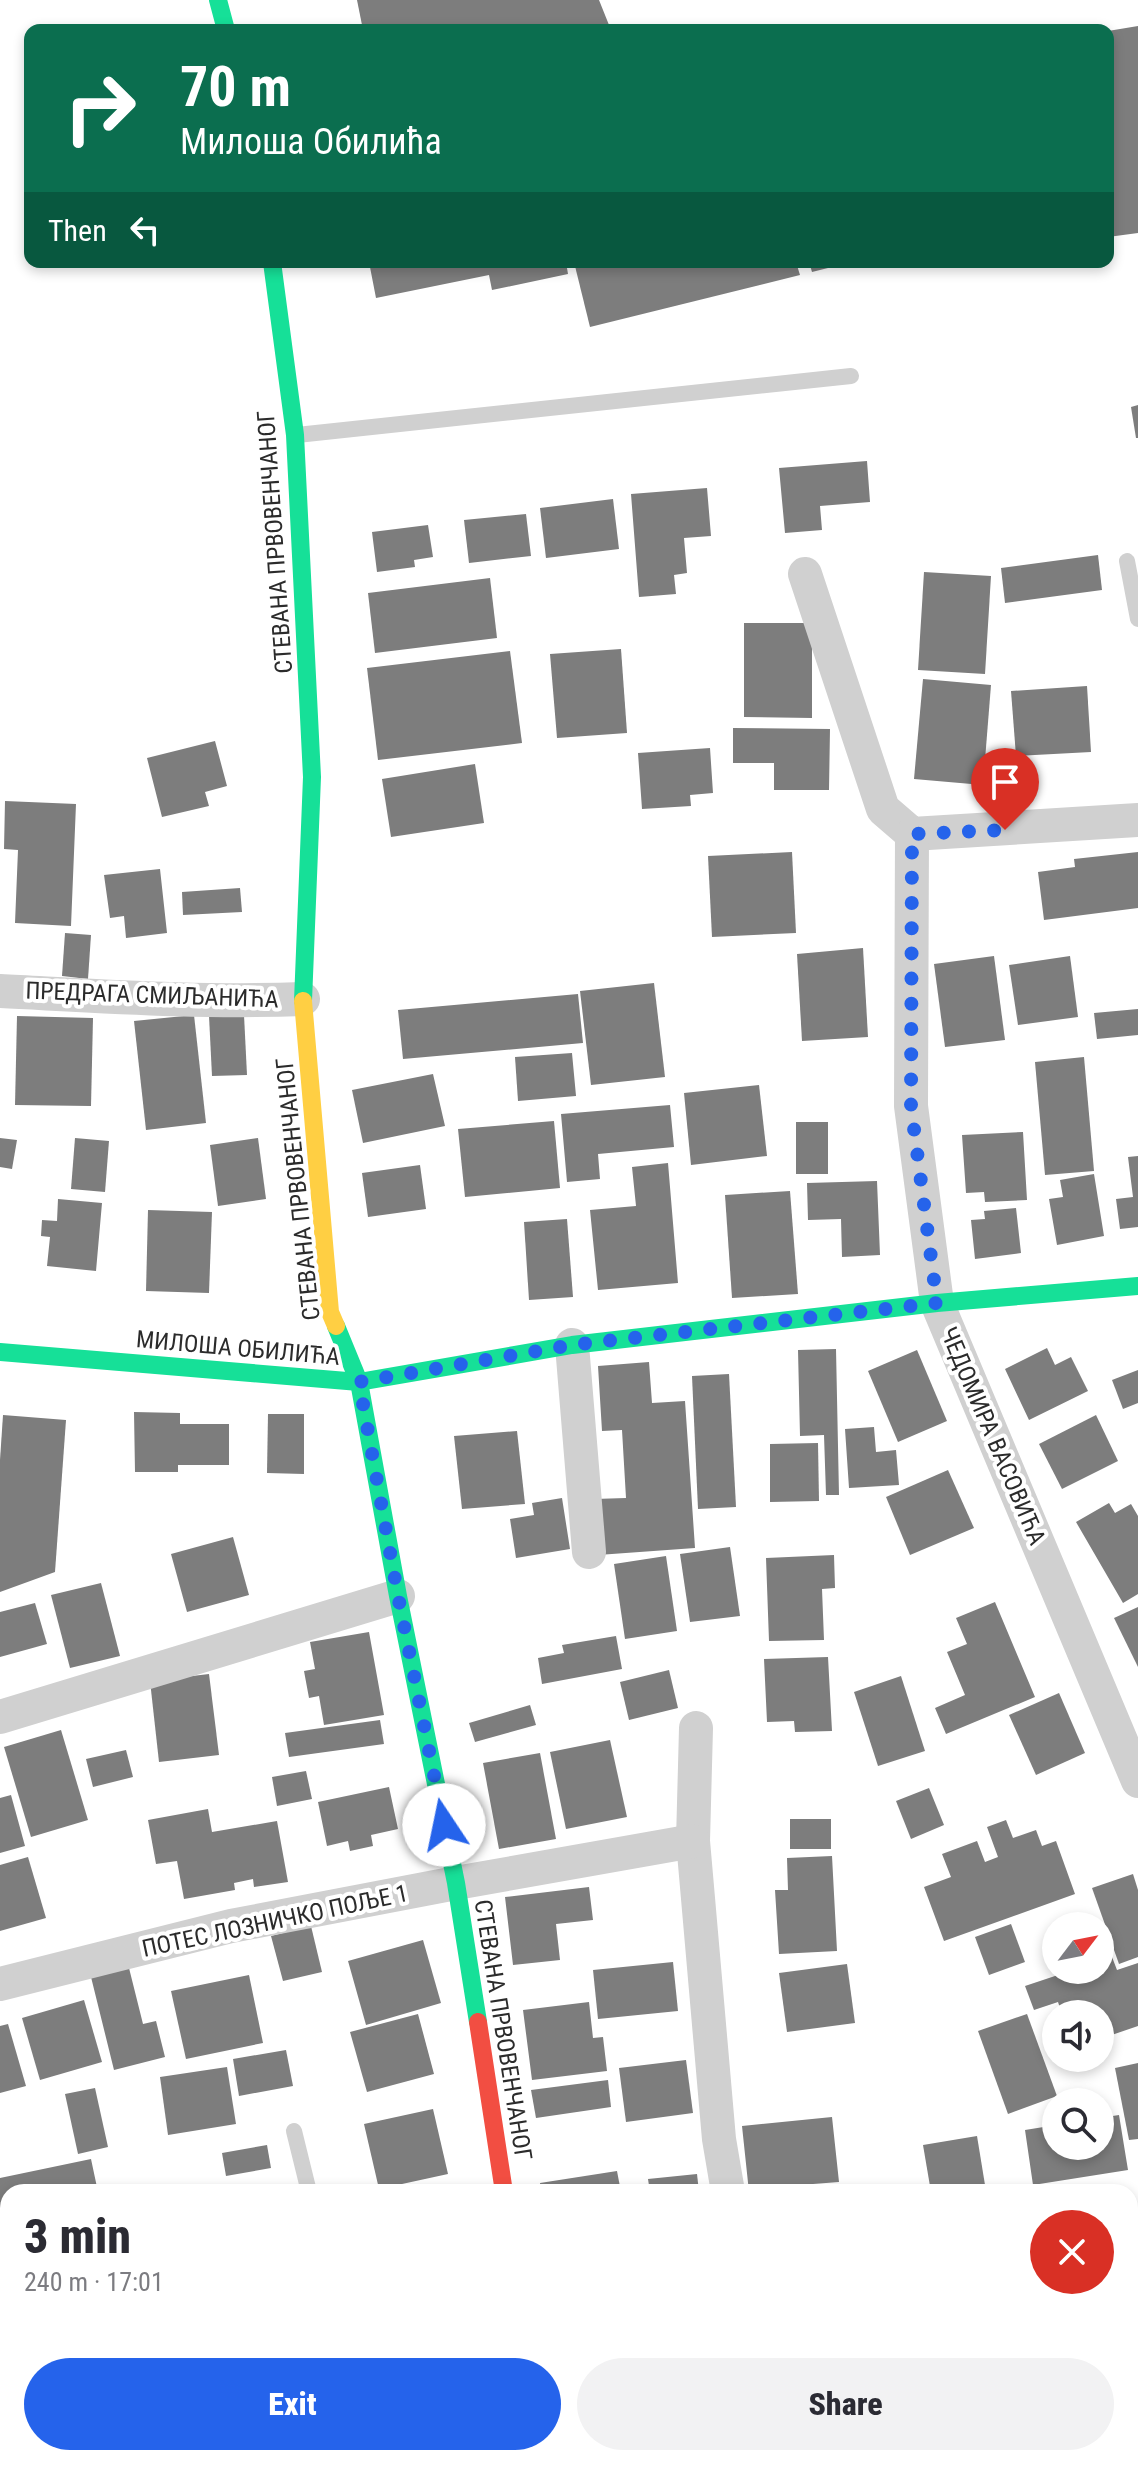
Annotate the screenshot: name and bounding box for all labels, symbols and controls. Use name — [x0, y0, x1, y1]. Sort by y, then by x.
text: 70 m — [180, 54, 291, 120]
icon: right — [48, 56, 152, 160]
text: Милоша Обилића — [180, 121, 442, 163]
icon: left — [123, 208, 167, 252]
text: Then — [48, 213, 107, 248]
street label: СТЕВАНА ПРВОВЕНЧАНОГ — [252, 409, 298, 675]
pin — [971, 748, 1039, 830]
icon: arrive — [983, 760, 1027, 804]
street label: ПРЕДРАГА СМИЉАНИЋА — [25, 977, 279, 1013]
street label: СТЕВАНА ПРВОВЕНЧАНОГ — [270, 1056, 326, 1322]
street label: ЧЕДОМИРА ВАСОВИЋА — [934, 1323, 1052, 1549]
street label: МИЛОША ОБИЛИЋА — [135, 1325, 341, 1371]
position arrow — [402, 1783, 486, 1867]
street label: ПОТЕС ЛОЗНИЧКО ПОЉЕ 1 — [139, 1879, 411, 1963]
street label: СТЕВАНА ПРВОВЕНЧАНОГ — [469, 1897, 537, 2163]
north arrow — [1042, 1912, 1114, 1984]
map controls — [1042, 1912, 1114, 2160]
button: sound — [1042, 2000, 1114, 2072]
button: search — [1042, 2088, 1114, 2160]
text: 3 min — [24, 2208, 131, 2265]
button: close — [1030, 2210, 1114, 2294]
text: 240 m · 17:01 — [24, 2267, 164, 2297]
button: Exit — [24, 2358, 561, 2450]
button: Share — [577, 2358, 1114, 2450]

